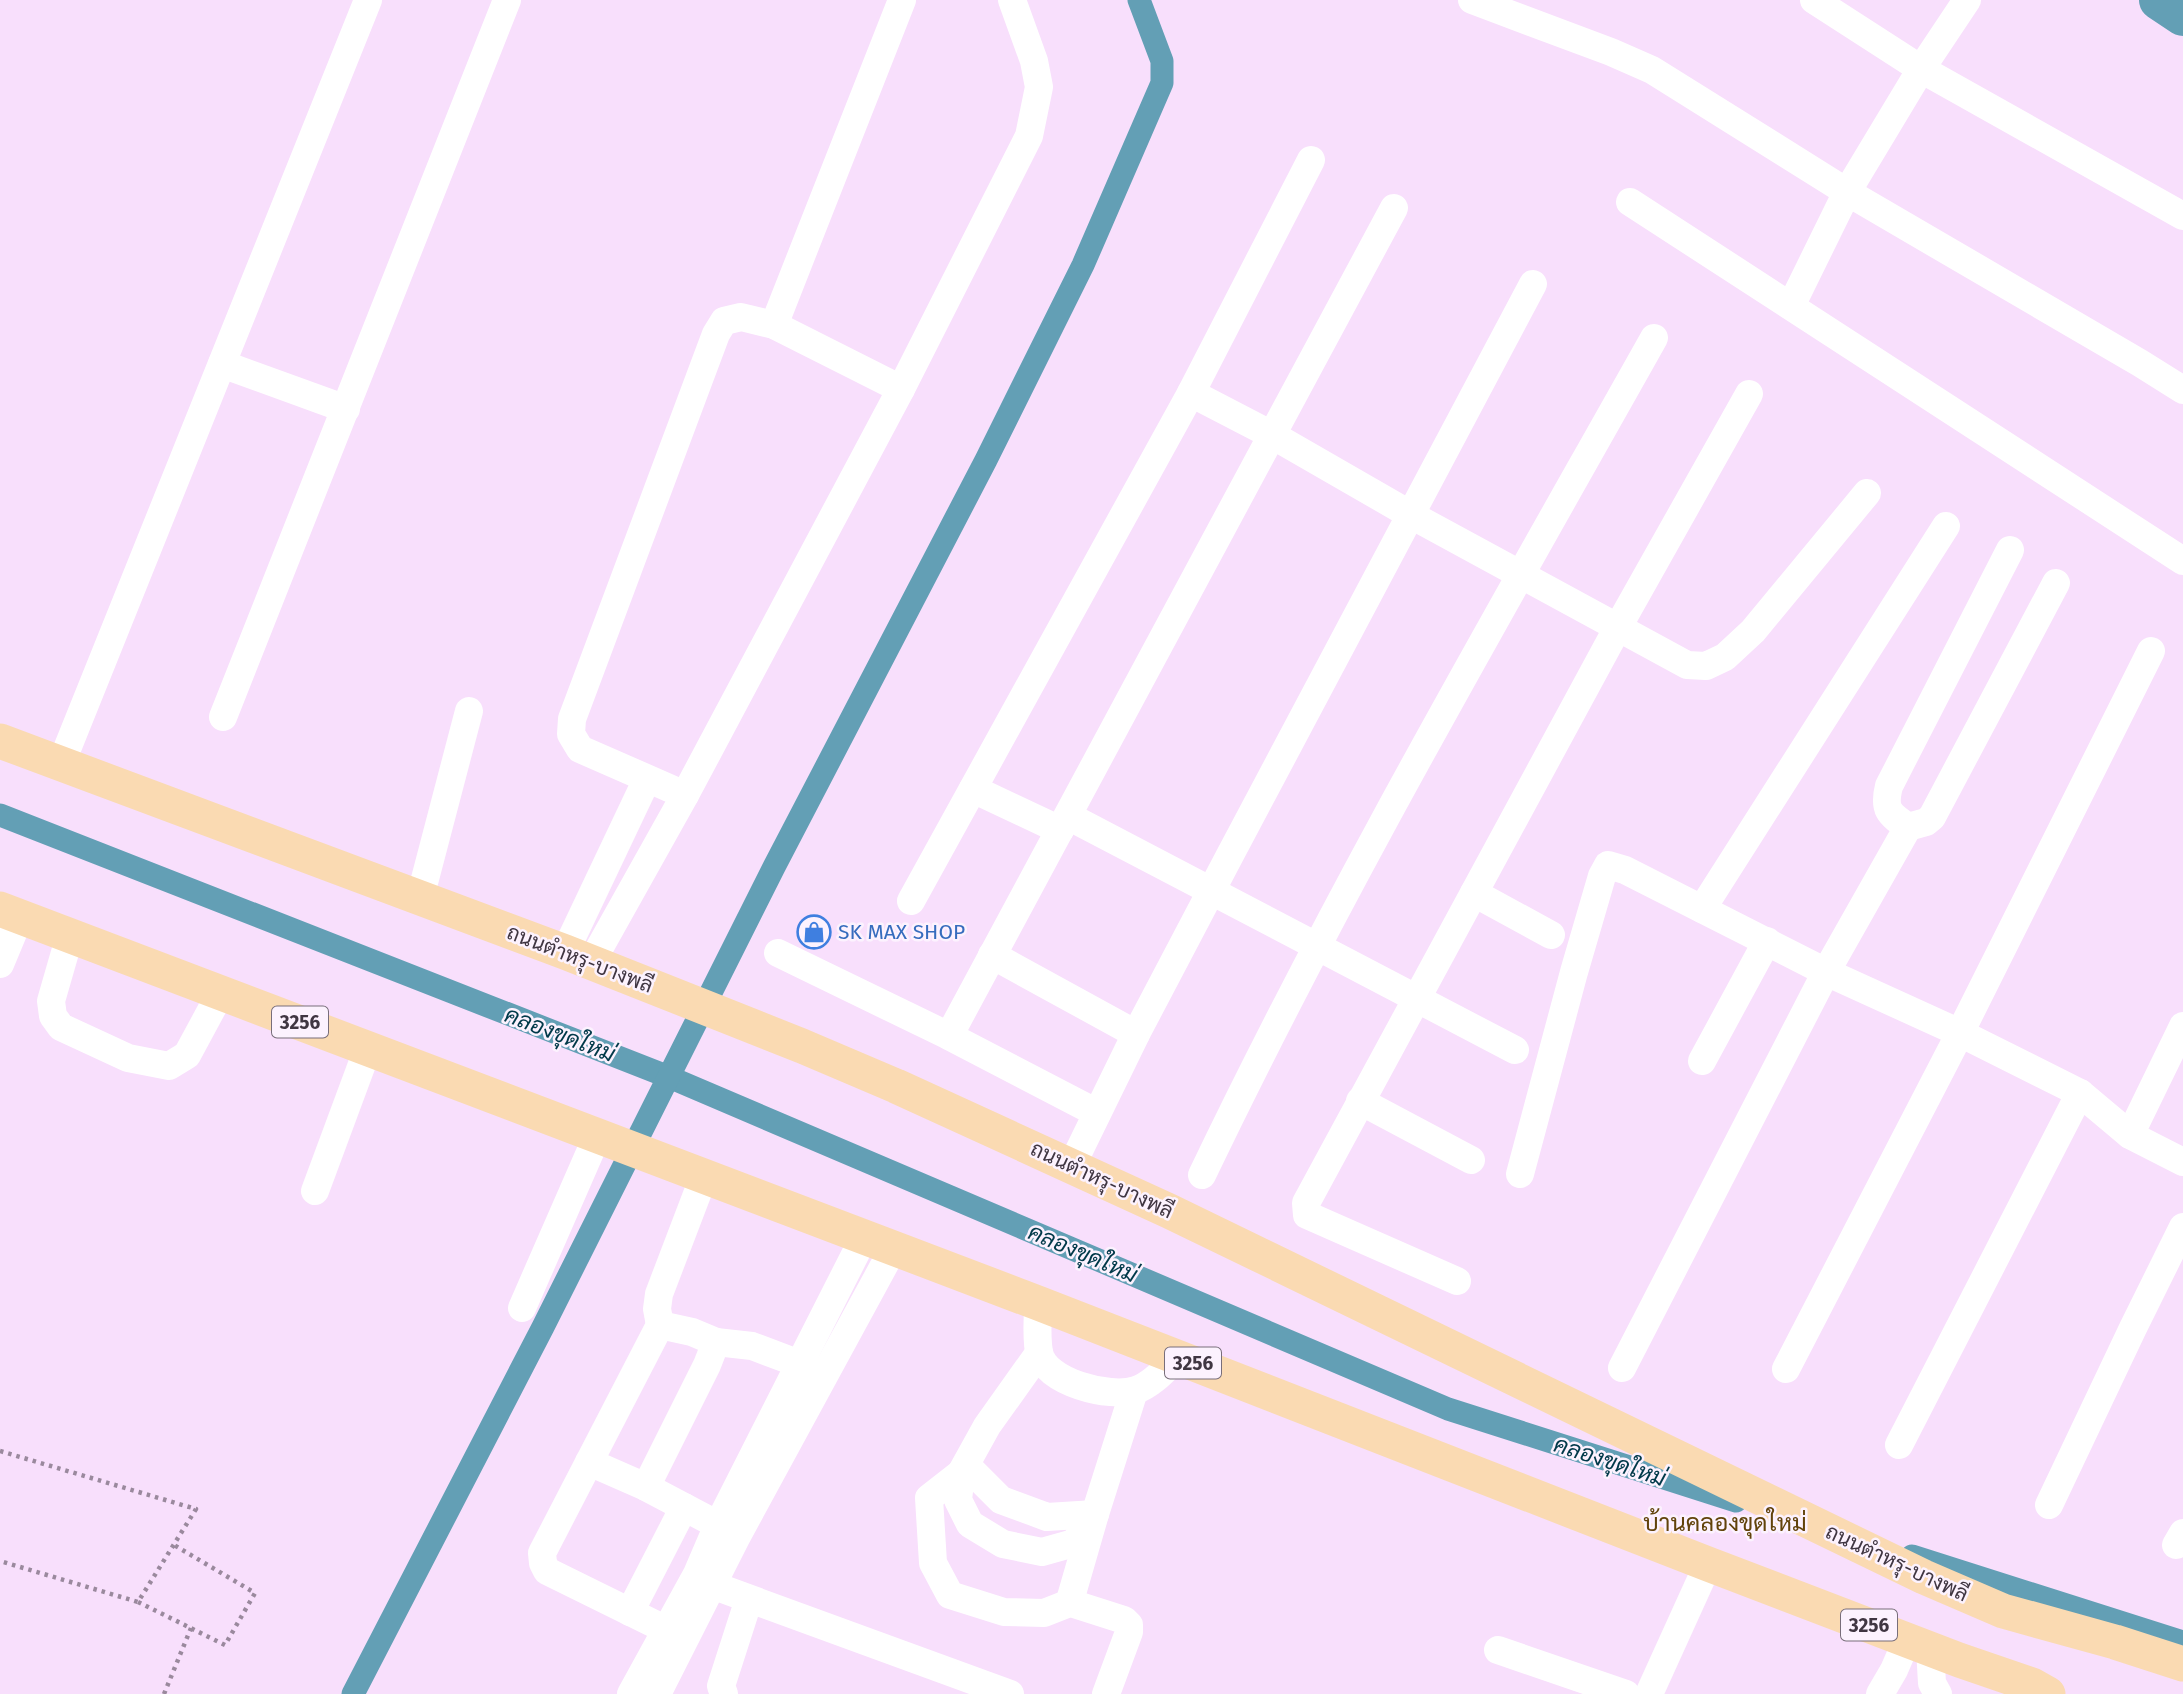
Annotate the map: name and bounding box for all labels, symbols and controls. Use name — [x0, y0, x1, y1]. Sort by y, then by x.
shop icon: SK MAX SHOP — [795, 913, 833, 951]
street label: ถนนตำหรุ-บางพลี — [503, 919, 657, 1000]
place label: SK MAX SHOP — [838, 919, 965, 945]
water label: คลองขุดใหม่ — [500, 998, 621, 1070]
road number: 3256 — [272, 1006, 328, 1038]
street label: ถนนตำหรุ-บางพลี — [1026, 1136, 1177, 1225]
water label: คลองขุดใหม่ — [1023, 1216, 1144, 1291]
road number: 3256 — [1165, 1348, 1221, 1378]
water label: คลองขุดใหม่ — [1550, 1428, 1671, 1494]
district label: บ้านคลองขุดใหม่ — [1643, 1507, 1807, 1539]
street label: ถนนตำหรุ-บางพลี — [1821, 1519, 1972, 1608]
road number: 3256 — [1841, 1610, 1897, 1640]

